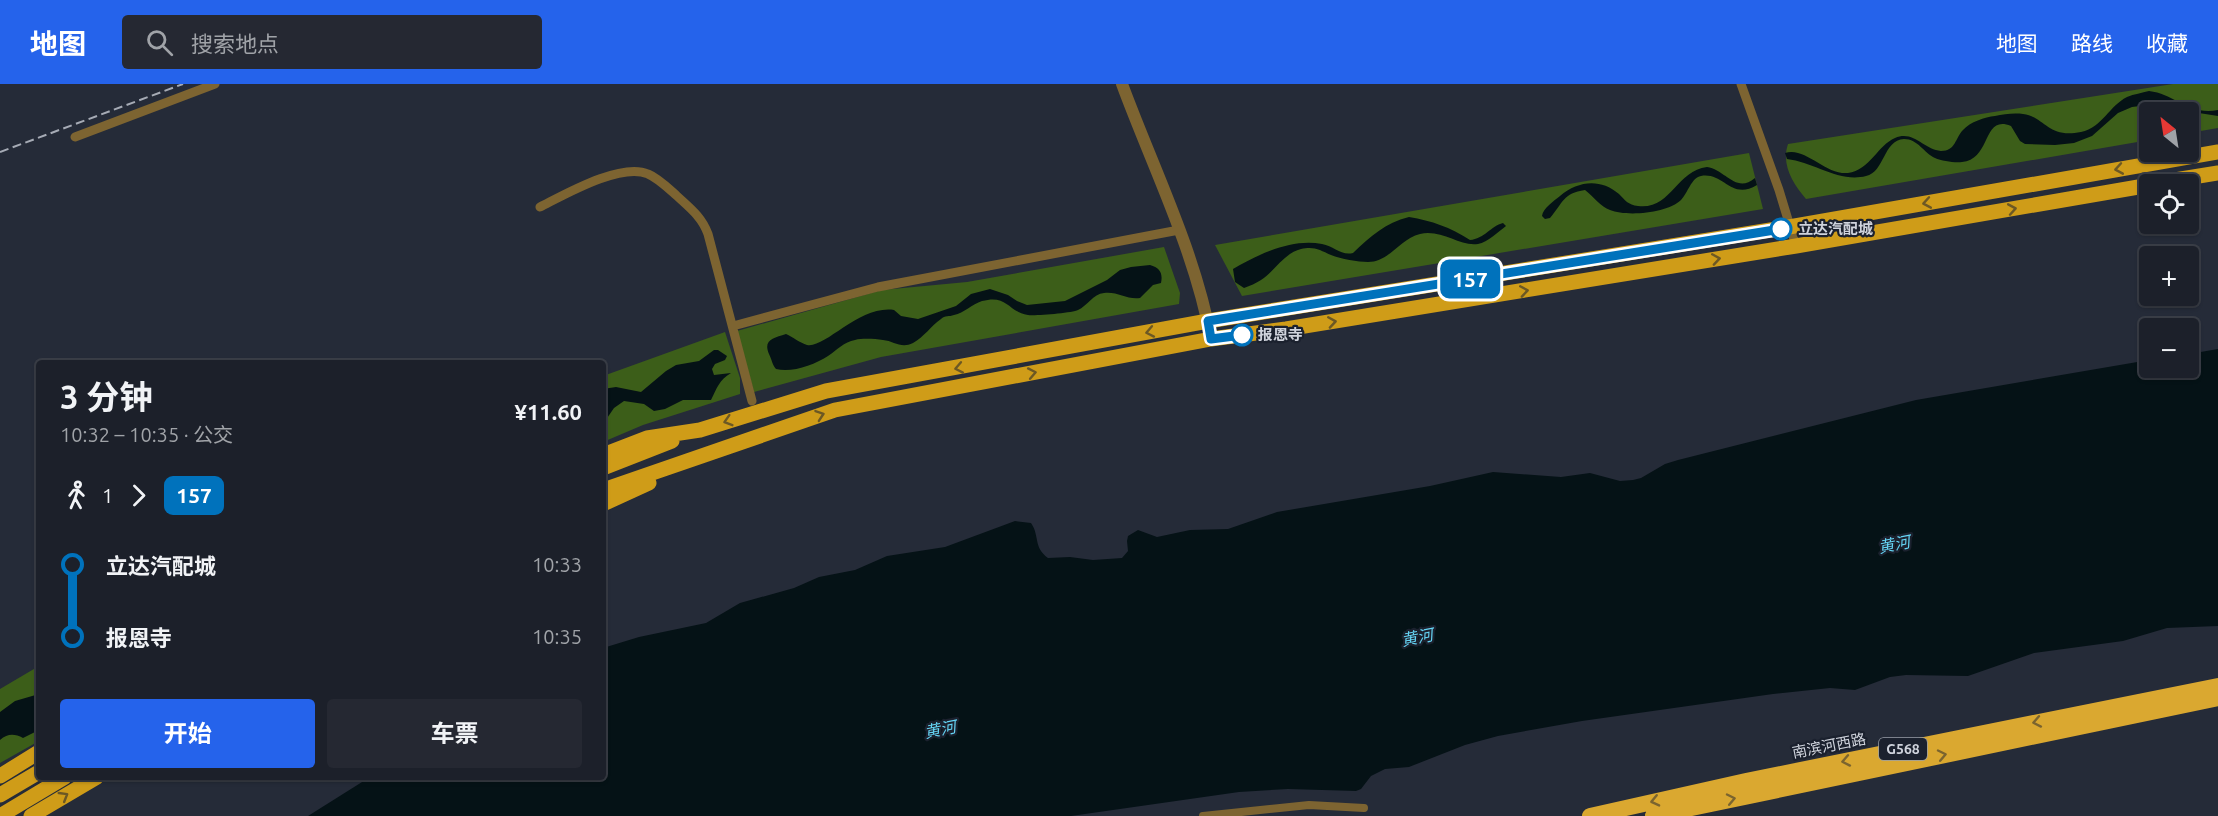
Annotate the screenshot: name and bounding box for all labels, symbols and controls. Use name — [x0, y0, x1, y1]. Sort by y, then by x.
search box — [122, 15, 542, 69]
icon: search — [143, 26, 176, 59]
text: 地图 — [30, 28, 86, 59]
text: 搜索地点 — [191, 31, 279, 56]
text: 地图 — [1996, 31, 2038, 55]
text: 路线 — [2071, 31, 2113, 55]
text: 收藏 — [2146, 31, 2188, 55]
north arrow — [2139, 102, 2199, 162]
map controls — [2139, 102, 2199, 378]
one-way arrow — [2114, 162, 2124, 175]
button: locate — [2139, 174, 2199, 234]
one-way arrow — [1922, 196, 1932, 209]
one-way arrow — [2007, 203, 2017, 215]
marker: 立达汽配城 — [1770, 218, 1792, 240]
place label: 立达汽配城 — [1798, 220, 1873, 237]
button: + — [2139, 246, 2199, 306]
one-way arrow — [1712, 254, 1721, 266]
line badge: 157 — [1436, 260, 1504, 298]
text: 157 — [1452, 267, 1488, 291]
one-way arrow — [1519, 285, 1529, 297]
one-way arrow — [1326, 316, 1336, 329]
button: − — [2139, 318, 2199, 378]
marker: 报恩寺 — [1231, 324, 1253, 346]
one-way arrow — [1146, 325, 1156, 338]
place label: 报恩寺 — [1258, 326, 1303, 343]
one-way arrow — [954, 361, 964, 374]
one-way arrow — [1026, 367, 1036, 380]
text: 3 分钟 — [60, 378, 152, 415]
text: ¥11.60 — [515, 399, 582, 424]
one-way arrow — [814, 410, 825, 422]
one-way arrow — [723, 414, 734, 426]
text: 10:32 – 10:35 · 公交 — [60, 423, 233, 446]
icon: walk — [60, 479, 93, 512]
icon: forward — [122, 479, 155, 512]
text: 157 — [176, 483, 212, 507]
text: 1 — [102, 484, 113, 507]
water label: 黄河 — [1877, 532, 1914, 556]
text: 立达汽配城 — [106, 553, 216, 578]
text: 10:33 — [532, 553, 582, 576]
text: 报恩寺 — [106, 625, 172, 650]
text: 10:35 — [532, 625, 582, 648]
water label: 黄河 — [1400, 625, 1437, 649]
button: 开始 — [60, 699, 315, 768]
button: 车票 — [327, 699, 582, 768]
one-way arrow — [2032, 715, 2042, 728]
water label: 黄河 — [923, 717, 960, 741]
street label: 南滨河西路 — [1790, 730, 1867, 761]
road number: G568 — [1879, 738, 1927, 760]
one-way arrow — [1937, 749, 1947, 762]
one-way arrow — [1841, 754, 1851, 767]
one-way arrow — [58, 792, 68, 804]
one-way arrow — [1726, 793, 1736, 806]
one-way arrow — [1651, 794, 1661, 807]

